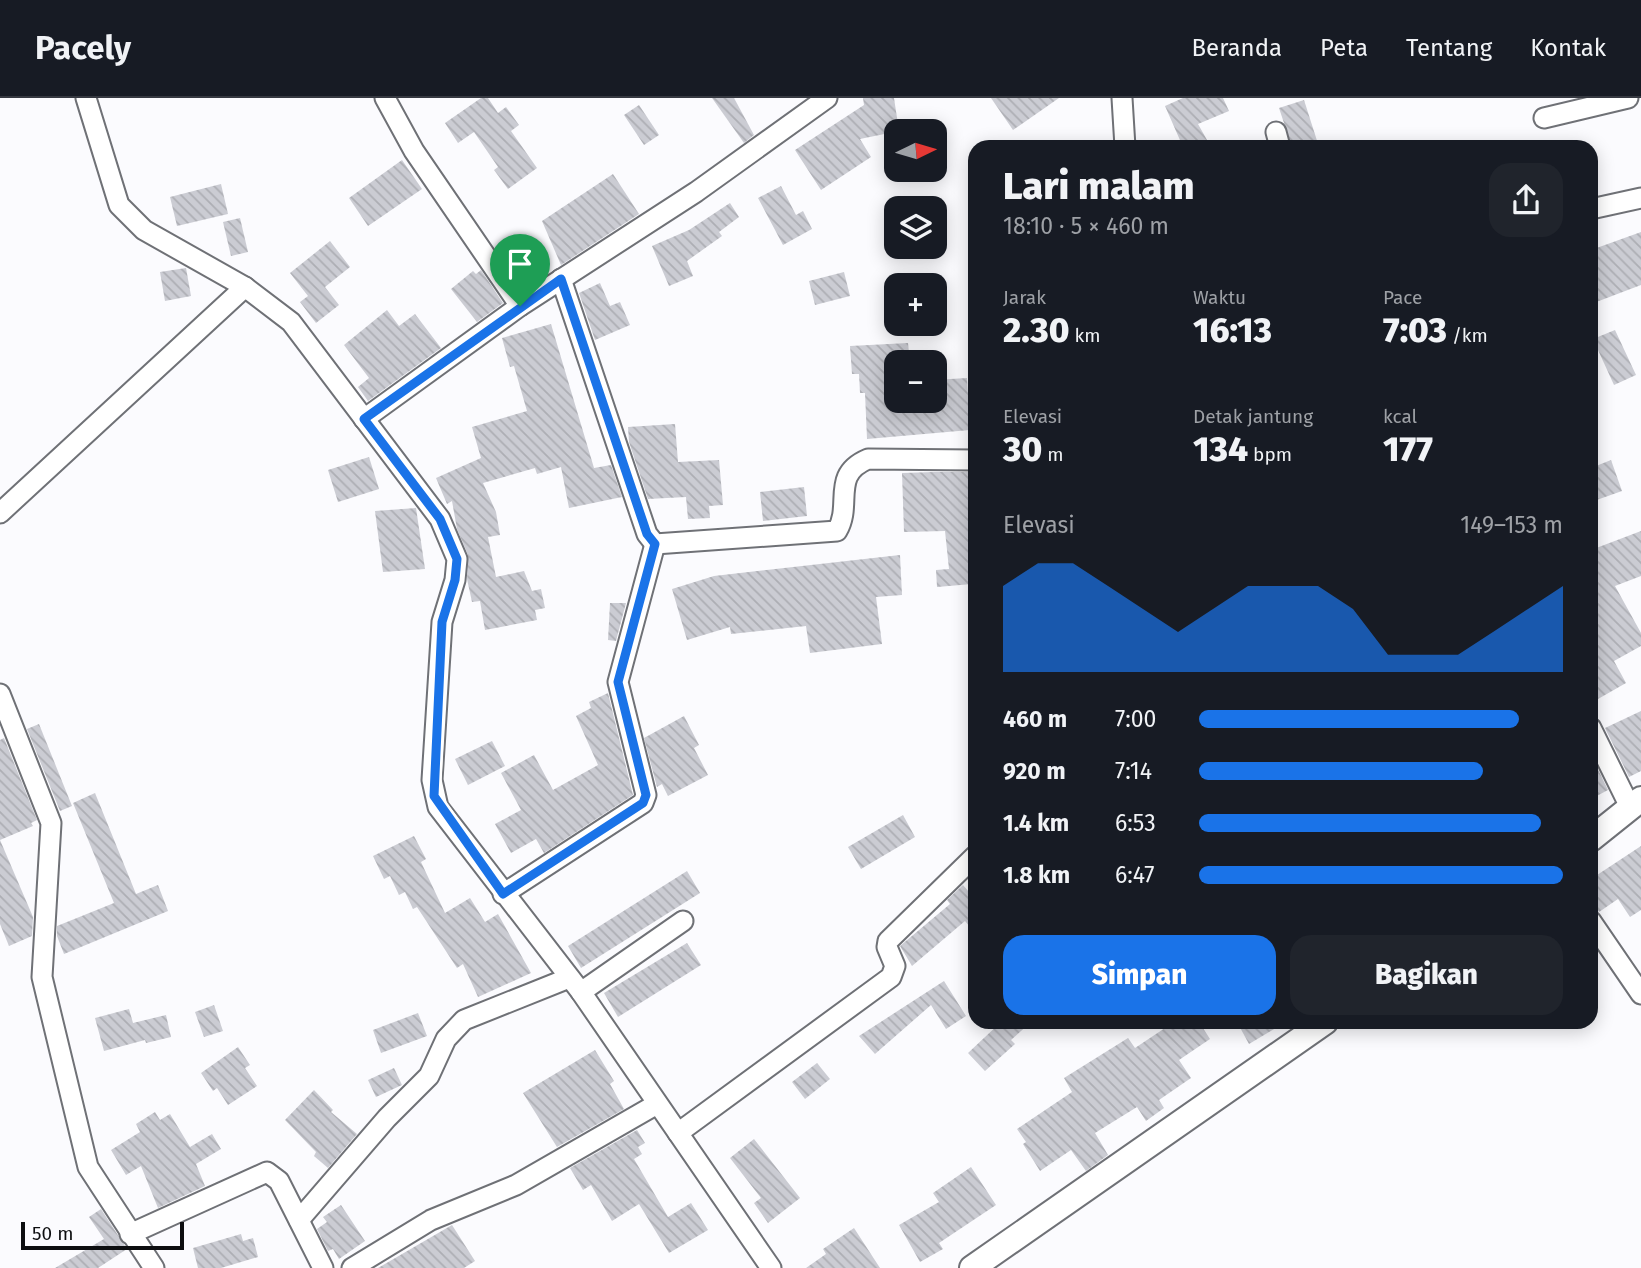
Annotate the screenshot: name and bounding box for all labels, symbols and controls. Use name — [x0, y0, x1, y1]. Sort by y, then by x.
text: Pacely — [35, 28, 131, 68]
text: Beranda — [1191, 34, 1282, 62]
text: Peta — [1320, 34, 1368, 62]
text: Tentang — [1406, 34, 1492, 62]
text: Kontak — [1530, 34, 1606, 62]
north arrow — [884, 119, 947, 182]
map controls — [884, 119, 947, 413]
text: Lari malam — [1003, 163, 1194, 209]
button: share — [1489, 163, 1563, 237]
button: layers — [884, 196, 947, 259]
text: 18:10 · 5 × 460 m — [1003, 212, 1169, 240]
pin — [490, 234, 550, 306]
icon: arrive — [501, 245, 539, 283]
button: + — [884, 273, 947, 336]
text: Jarak — [1003, 286, 1046, 309]
text: Waktu — [1193, 286, 1246, 309]
text: Pace — [1383, 286, 1422, 309]
text: 2.30 — [1003, 309, 1070, 351]
text: 16:13 — [1193, 309, 1272, 351]
text: 7:03 — [1383, 309, 1447, 351]
text: km — [1070, 324, 1101, 347]
text: /km — [1447, 324, 1488, 347]
button: − — [884, 350, 947, 413]
text: Elevasi — [1003, 405, 1062, 428]
text: Detak jantung — [1193, 405, 1313, 428]
text: kcal — [1383, 405, 1417, 428]
text: 30 — [1003, 428, 1042, 470]
text: 134 — [1193, 428, 1248, 470]
text: 177 — [1383, 428, 1433, 470]
text: m — [1042, 443, 1064, 466]
text: bpm — [1248, 443, 1292, 466]
text: Elevasi — [1003, 511, 1075, 539]
text: 149–153 m — [1460, 511, 1563, 539]
text: 460 m — [1003, 705, 1067, 733]
text: 7:00 — [1115, 705, 1156, 733]
text: 920 m — [1003, 757, 1066, 785]
text: 7:14 — [1115, 757, 1152, 785]
text: 1.4 km — [1003, 809, 1069, 837]
text: 6:53 — [1115, 809, 1156, 837]
text: 1.8 km — [1003, 861, 1070, 889]
text: 6:47 — [1115, 861, 1155, 889]
button: Simpan — [1003, 935, 1276, 1015]
button: Bagikan — [1290, 935, 1563, 1015]
scale bar — [21, 1219, 184, 1251]
text: 50 m — [32, 1222, 73, 1245]

